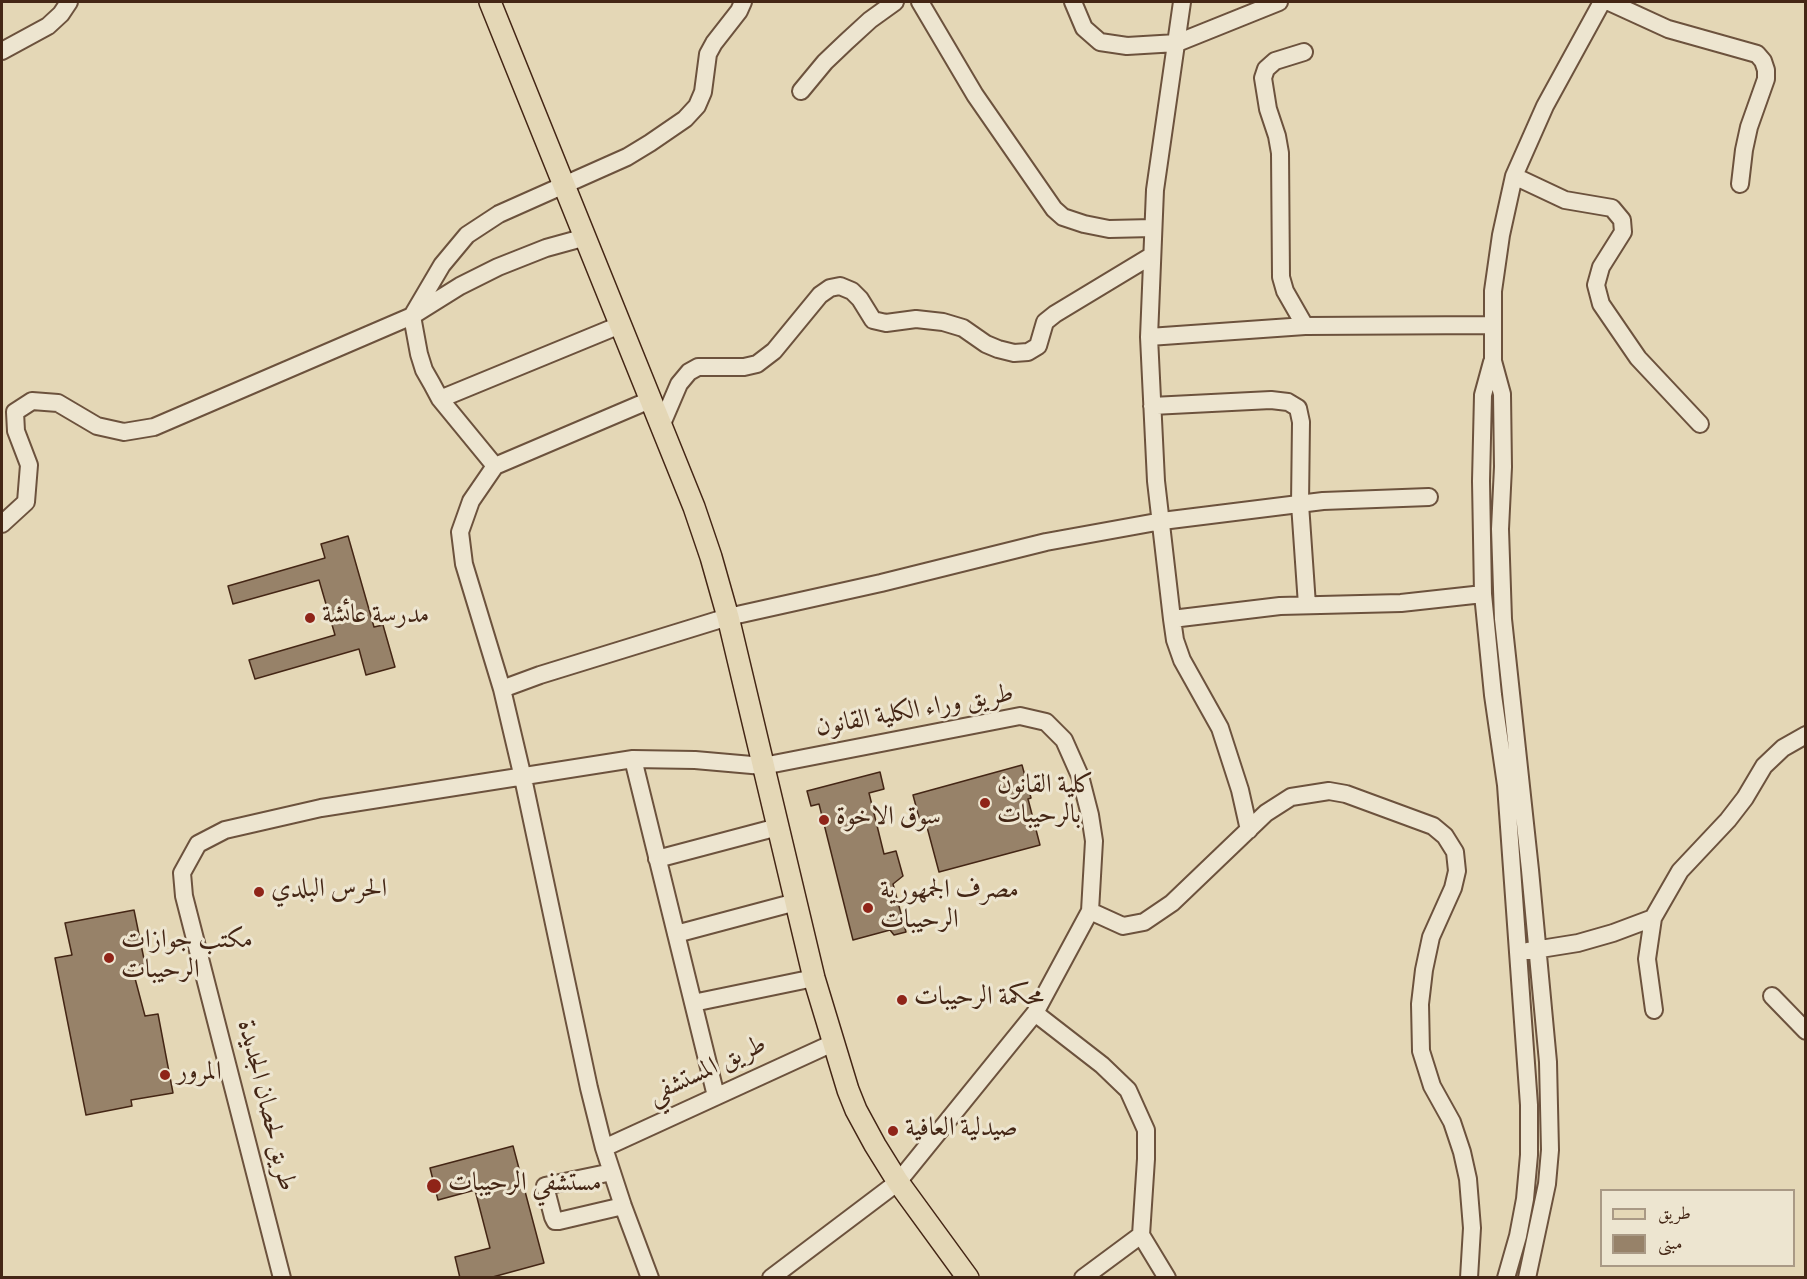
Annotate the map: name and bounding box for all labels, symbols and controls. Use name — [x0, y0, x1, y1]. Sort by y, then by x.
place label: مدرسة عائشة — [322, 602, 429, 634]
marker: مدرسة عائشة — [303, 611, 317, 625]
street label: طريق وراء الكلية القانون — [814, 680, 1016, 746]
place label: كلية القانون بالرحيبات — [997, 772, 1094, 834]
marker: كلية القانون بالرحيبات — [978, 796, 992, 810]
place label: سوق الاخوة — [836, 804, 941, 836]
marker: سوق الاخوة — [817, 813, 831, 827]
place label: الحرس البلدي — [271, 876, 387, 908]
place label: مصرف الجمهورية الرحيبات — [880, 877, 1019, 939]
marker: الحرس البلدي — [252, 885, 266, 899]
marker: مصرف الجمهورية الرحيبات — [861, 901, 875, 915]
place label: مكتب جوازات الرحيبات — [121, 927, 253, 988]
marker: مكتب جوازات الرحيبات — [102, 951, 116, 965]
place label: محكمة الرحيبات — [914, 984, 1044, 1016]
marker: محكمة الرحيبات — [895, 993, 909, 1007]
street label: طريق لحصان الجديدة — [228, 1017, 300, 1195]
street label: طريق المستشفي — [644, 1031, 772, 1113]
place label: المرور — [177, 1059, 222, 1091]
marker: المرور — [158, 1068, 172, 1082]
place label: صيدلية العافية — [905, 1115, 1018, 1147]
marker: صيدلية العافية — [886, 1124, 900, 1138]
place label: مستشفي الرحيبات — [448, 1170, 602, 1202]
marker: مستشفي الرحيبات — [425, 1177, 443, 1195]
legend — [1600, 1189, 1795, 1267]
text: طريق — [1658, 1202, 1691, 1228]
text: مبنى — [1658, 1232, 1683, 1258]

